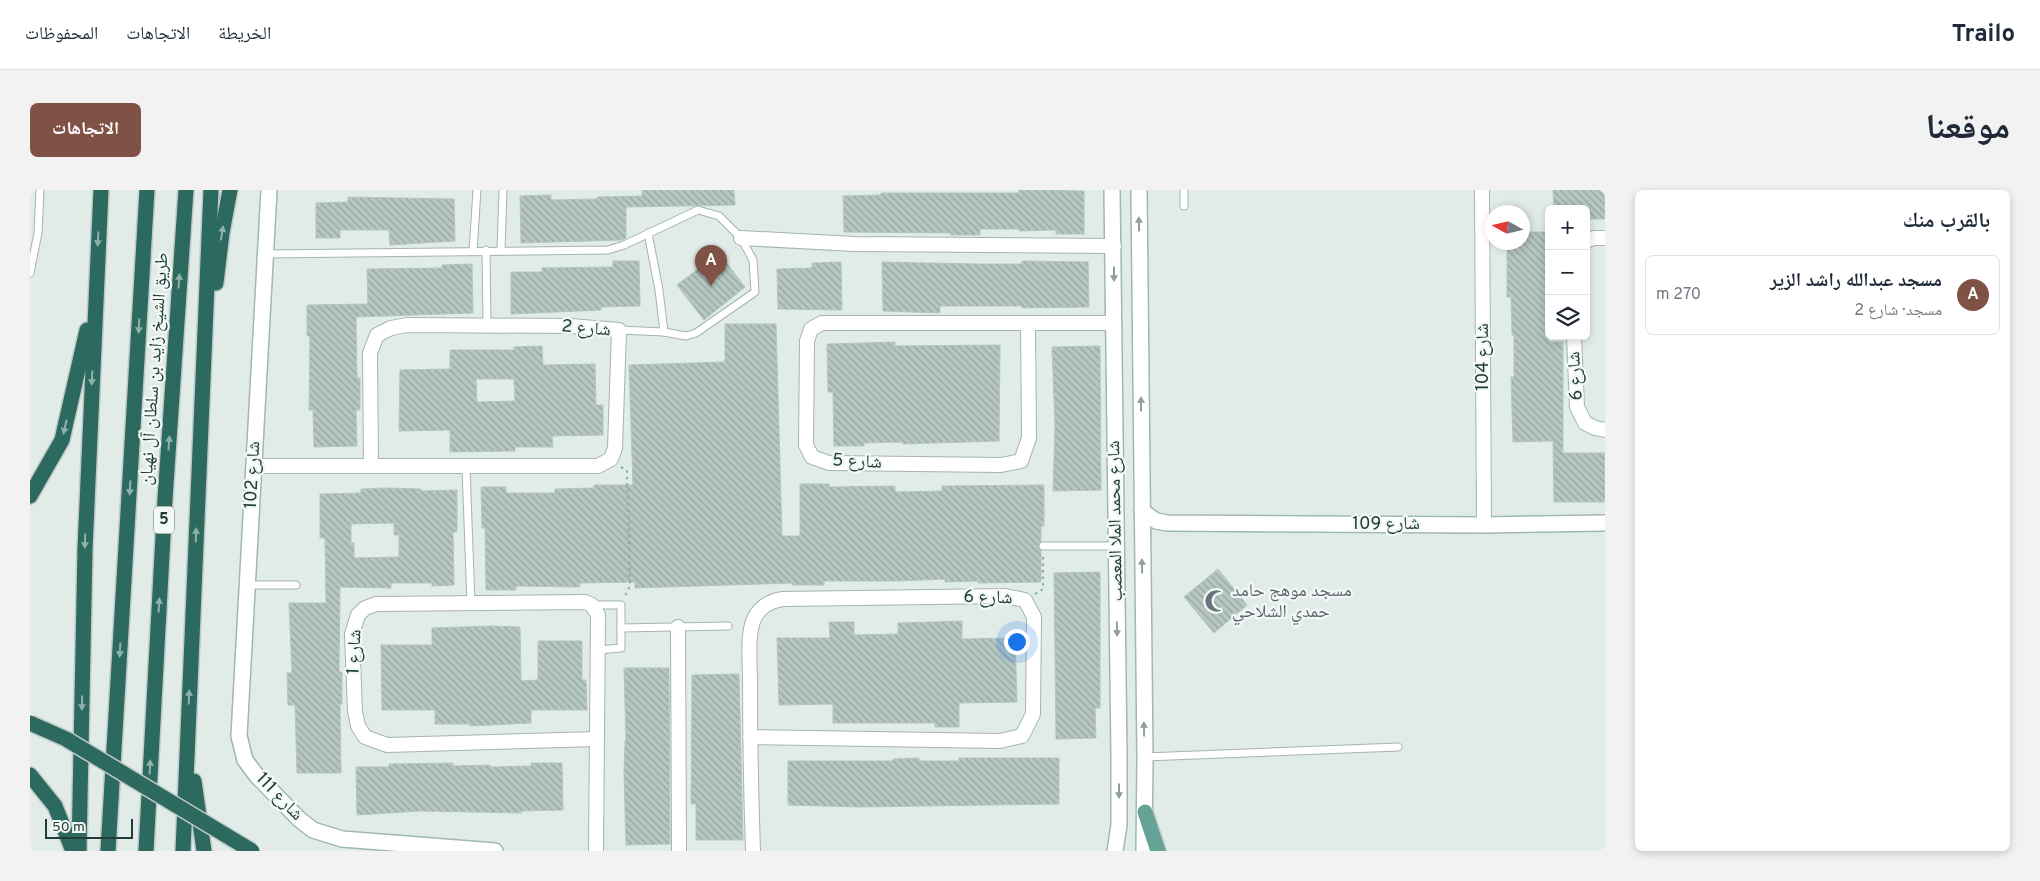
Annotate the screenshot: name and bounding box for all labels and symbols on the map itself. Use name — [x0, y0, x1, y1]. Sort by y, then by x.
north arrow — [1485, 205, 1530, 250]
one-way arrow — [1135, 215, 1143, 231]
one-way arrow — [218, 225, 226, 241]
one-way arrow — [94, 231, 102, 247]
pin: A — [695, 245, 727, 286]
street label: طريق الشيخ زايد بن سلطان آل نهيان — [135, 252, 175, 486]
one-way arrow — [1110, 266, 1118, 282]
one-way arrow — [176, 273, 184, 289]
street label: شارع 2 — [560, 315, 612, 343]
one-way arrow — [135, 318, 143, 334]
street label: شارع 104 — [1472, 323, 1495, 391]
street label: شارع 6 — [1563, 351, 1589, 401]
one-way arrow — [88, 371, 96, 387]
one-way arrow — [1137, 395, 1145, 411]
one-way arrow — [61, 420, 69, 435]
one-way arrow — [165, 435, 173, 451]
street label: شارع محمد الملا المعصب — [1103, 440, 1129, 602]
street label: شارع 102 — [240, 441, 266, 509]
street label: شارع 5 — [832, 449, 882, 475]
one-way arrow — [125, 481, 133, 497]
road number: 5 — [154, 506, 174, 534]
street label: شارع 109 — [1352, 513, 1420, 536]
one-way arrow — [193, 527, 201, 543]
one-way arrow — [81, 533, 89, 549]
one-way arrow — [1138, 558, 1146, 574]
place label: مسجد موهج حامد حمدي الشلاحي — [1232, 580, 1352, 625]
street label: شارع 6 — [963, 586, 1013, 610]
mosque icon: مسجد موهج حامد حمدي الشلاحي — [1203, 588, 1229, 614]
one-way arrow — [156, 597, 164, 613]
one-way arrow — [1113, 621, 1121, 637]
street label: شارع 1 — [342, 629, 368, 675]
your location — [1004, 629, 1030, 655]
one-way arrow — [116, 643, 124, 659]
one-way arrow — [186, 689, 194, 705]
one-way arrow — [77, 695, 85, 711]
one-way arrow — [1140, 720, 1148, 736]
one-way arrow — [147, 759, 155, 775]
street label: شارع 111 — [250, 768, 308, 826]
one-way arrow — [1115, 783, 1123, 799]
scale bar — [45, 816, 132, 839]

